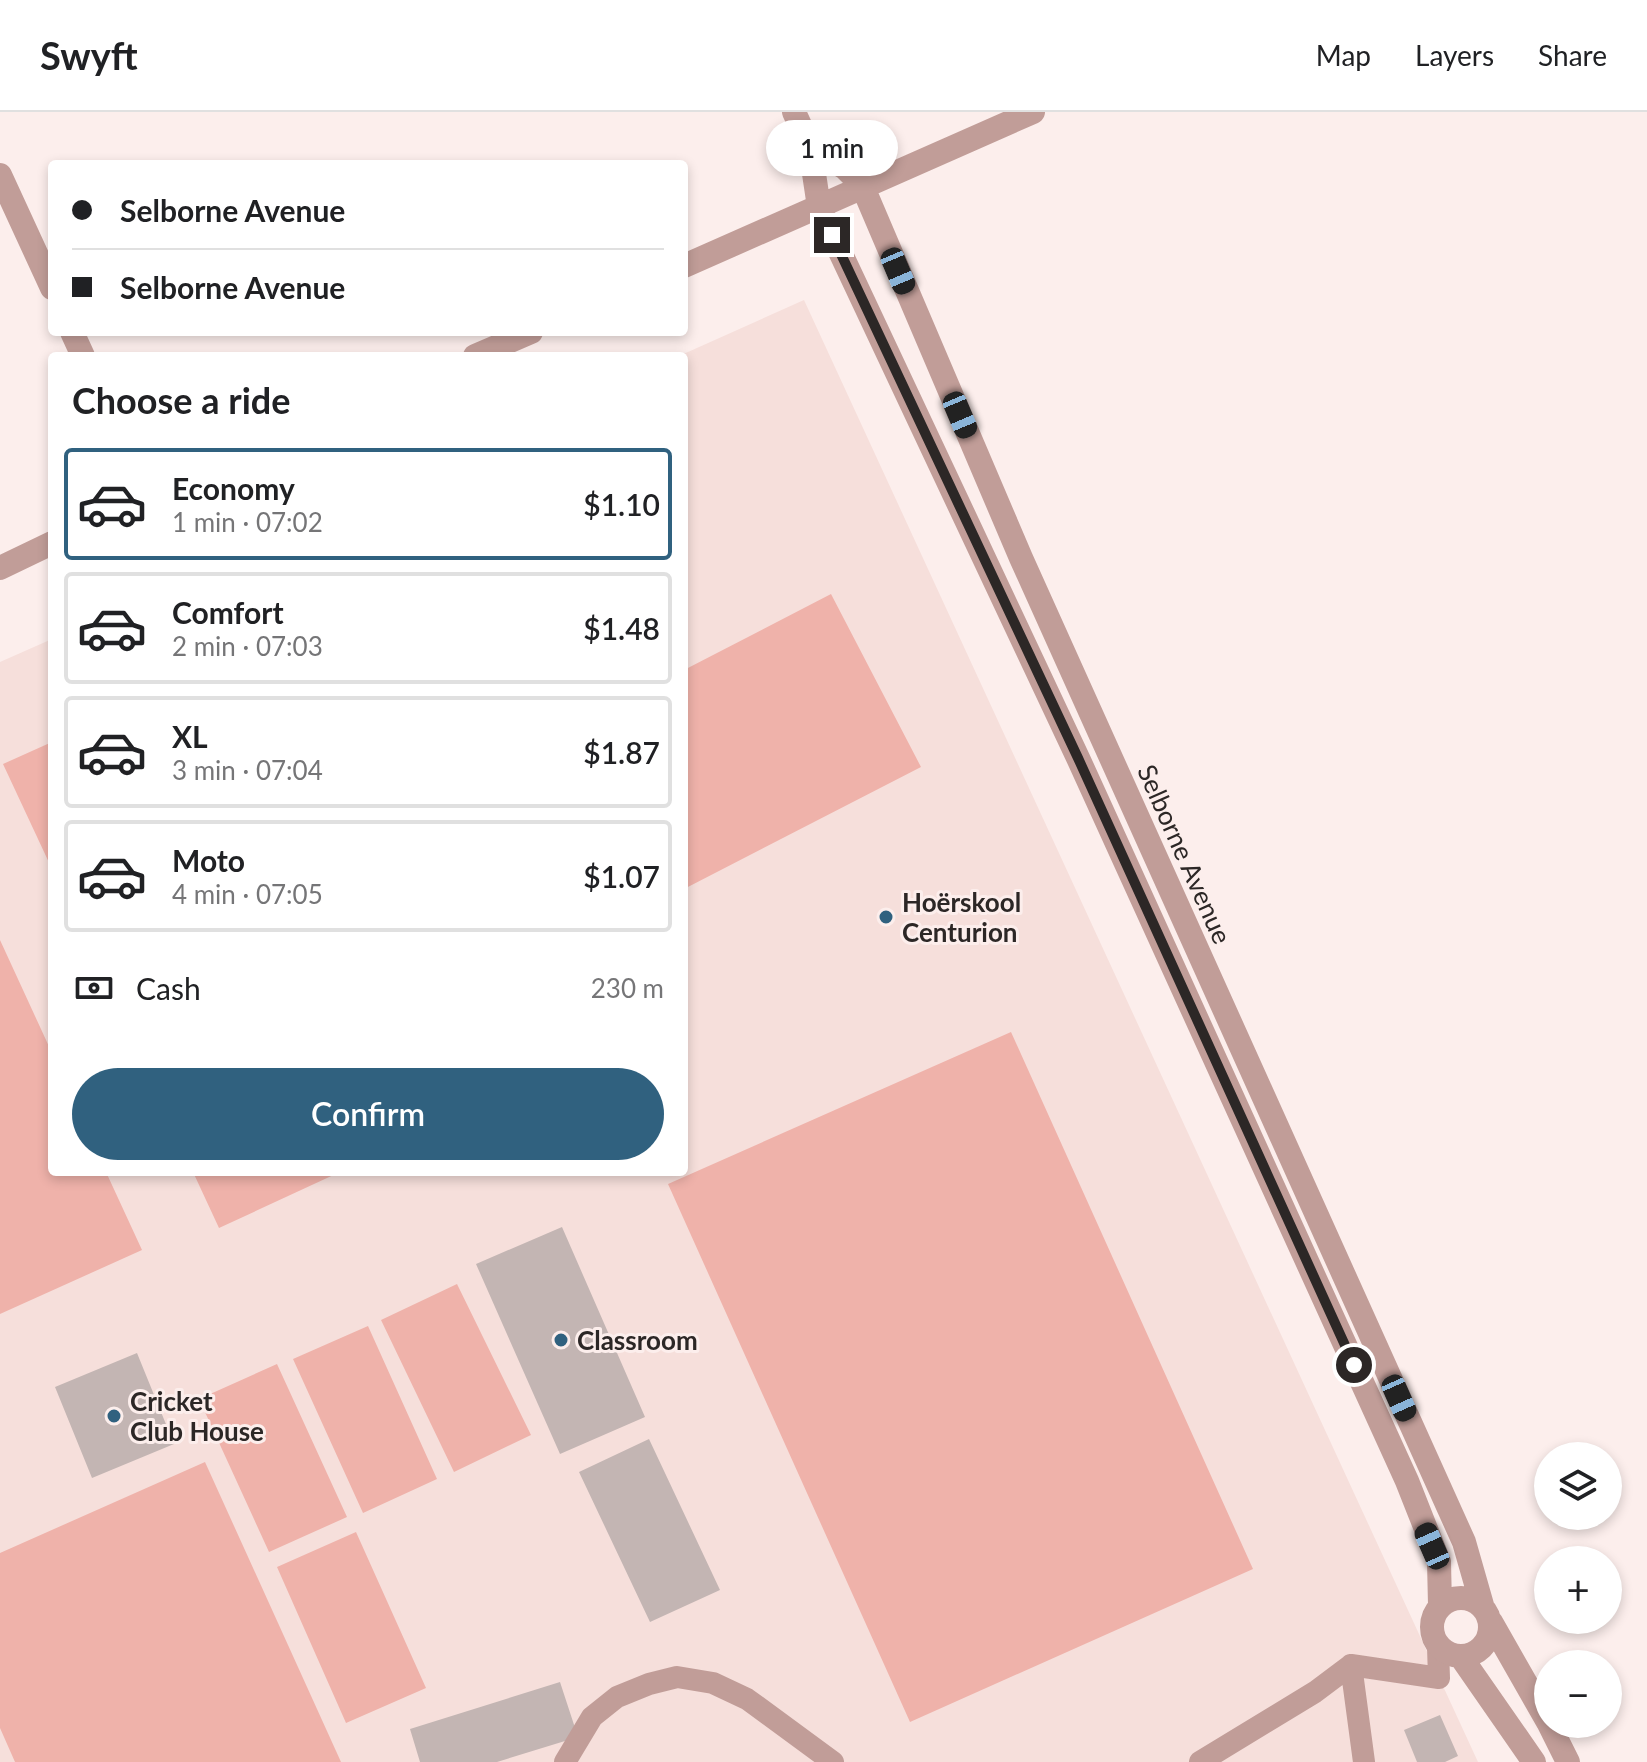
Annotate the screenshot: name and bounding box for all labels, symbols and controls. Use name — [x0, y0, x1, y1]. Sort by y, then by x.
text: Swyft — [40, 32, 138, 78]
text: Map — [1316, 38, 1371, 72]
text: Layers — [1415, 38, 1494, 72]
text: Share — [1538, 38, 1607, 72]
callout: 1 min — [766, 119, 898, 175]
text: 1 min — [800, 132, 864, 164]
text: Selborne Avenue — [120, 192, 345, 228]
route end — [814, 217, 850, 253]
car — [878, 244, 918, 298]
text: Selborne Avenue — [120, 269, 345, 305]
text: Choose a ride — [72, 378, 291, 422]
car — [940, 388, 980, 442]
icon: car — [76, 468, 148, 540]
text: Economy — [172, 470, 295, 506]
text: $1.10 — [583, 486, 660, 522]
text: 1 min · 07:02 — [172, 506, 323, 538]
icon: car — [76, 592, 148, 664]
text: Comfort — [172, 594, 284, 630]
text: $1.48 — [583, 610, 660, 646]
text: 2 min · 07:03 — [172, 630, 323, 662]
icon: car — [76, 716, 148, 788]
text: XL — [172, 718, 208, 754]
text: $1.87 — [583, 734, 660, 770]
text: 3 min · 07:04 — [172, 754, 323, 786]
street label: Selborne Avenue — [1131, 759, 1239, 949]
icon: car — [76, 840, 148, 912]
text: Moto — [172, 842, 245, 878]
text: $1.07 — [583, 858, 660, 894]
text: 4 min · 07:05 — [172, 878, 323, 910]
place label: Hoërskool Centurion — [902, 886, 1021, 948]
marker: Hoërskool Centurion — [877, 908, 895, 926]
icon: cash — [72, 966, 116, 1010]
text: Cash — [136, 970, 201, 1006]
text: 230 m — [591, 972, 664, 1004]
button: Confirm — [72, 1068, 664, 1160]
place label: Classroom — [577, 1324, 698, 1356]
marker: Classroom — [552, 1331, 570, 1349]
route start — [1336, 1347, 1372, 1383]
car — [1378, 1371, 1420, 1425]
place label: Cricket Club House — [130, 1385, 264, 1447]
marker: Cricket Club House — [105, 1407, 123, 1425]
map controls — [1534, 1442, 1622, 1738]
button: layers — [1534, 1442, 1622, 1530]
car — [1411, 1519, 1453, 1573]
button: + — [1534, 1546, 1622, 1634]
button: − — [1534, 1650, 1622, 1738]

